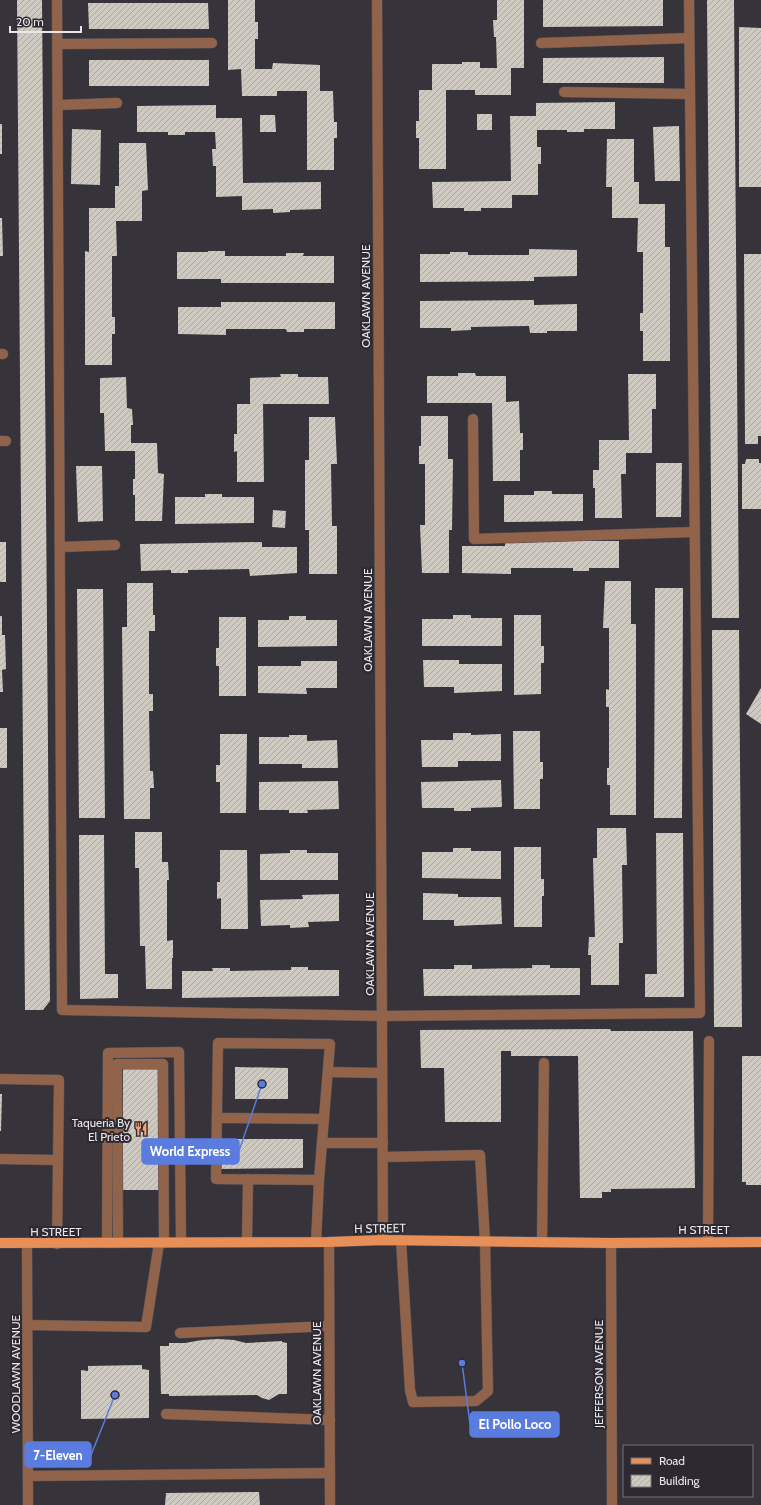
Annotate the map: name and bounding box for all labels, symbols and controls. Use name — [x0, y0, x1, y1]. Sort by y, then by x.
scale bar — [10, 8, 81, 34]
text: 20 m — [16, 14, 44, 29]
street label: OAKLAWN AVENUE — [358, 244, 373, 348]
street label: OAKLAWN AVENUE — [360, 568, 375, 672]
street label: OAKLAWN AVENUE — [362, 892, 377, 996]
place label: Taqueria By El Prieto — [72, 1115, 130, 1144]
restaurant icon: Taqueria By El Prieto — [133, 1121, 149, 1137]
callout: World Express — [142, 1139, 239, 1164]
text: World Express — [150, 1143, 231, 1159]
street label: H STREET — [354, 1220, 406, 1236]
street label: H STREET — [678, 1222, 730, 1237]
street label: H STREET — [30, 1224, 82, 1239]
street label: WOODLAWN AVENUE — [8, 1314, 23, 1433]
street label: JEFFERSON AVENUE — [591, 1320, 606, 1429]
street label: OAKLAWN AVENUE — [309, 1321, 324, 1425]
callout: El Pollo Loco — [470, 1412, 559, 1437]
text: El Pollo Loco — [479, 1416, 552, 1432]
callout: 7-Eleven — [25, 1442, 91, 1467]
legend — [623, 1445, 753, 1497]
text: 7-Eleven — [33, 1447, 83, 1463]
text: Road — [659, 1453, 685, 1468]
text: Building — [659, 1473, 701, 1488]

